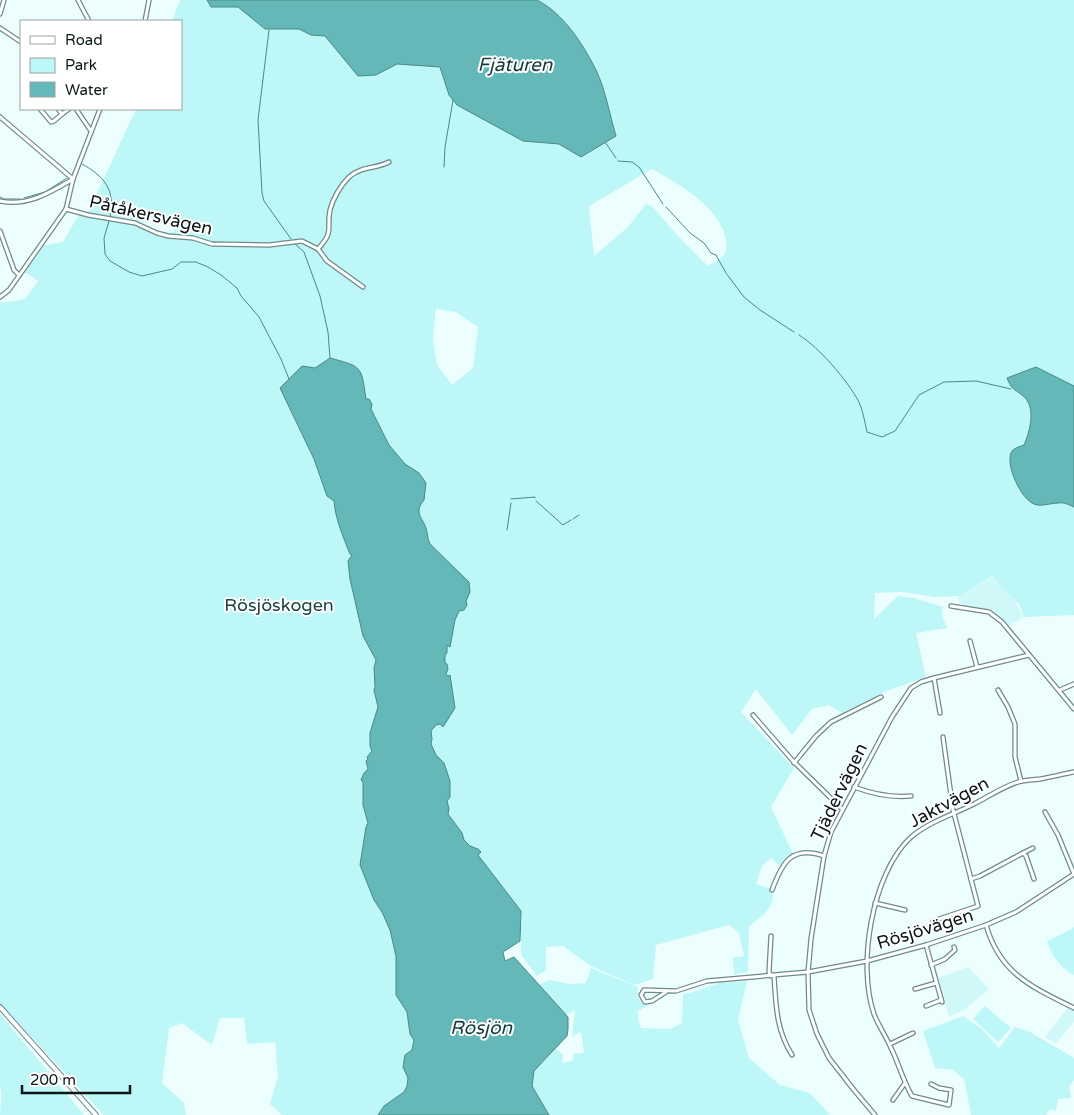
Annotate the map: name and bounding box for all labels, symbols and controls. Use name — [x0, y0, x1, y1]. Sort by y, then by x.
legend — [20, 20, 182, 110]
text: Road — [65, 31, 103, 49]
water label: Fjäturen — [478, 54, 553, 76]
text: Park — [65, 56, 97, 74]
text: Water — [65, 81, 108, 99]
street label: Påtåkersvägen — [87, 190, 215, 240]
park label: Rösjöskogen — [224, 594, 334, 616]
street label: Tjädervägen — [806, 740, 872, 844]
street label: Jaktvägen — [905, 772, 993, 832]
street label: Rösjövägen — [874, 904, 976, 954]
water label: Rösjön — [450, 1017, 513, 1039]
scale bar — [22, 1062, 130, 1094]
text: 200 m — [30, 1071, 76, 1089]

